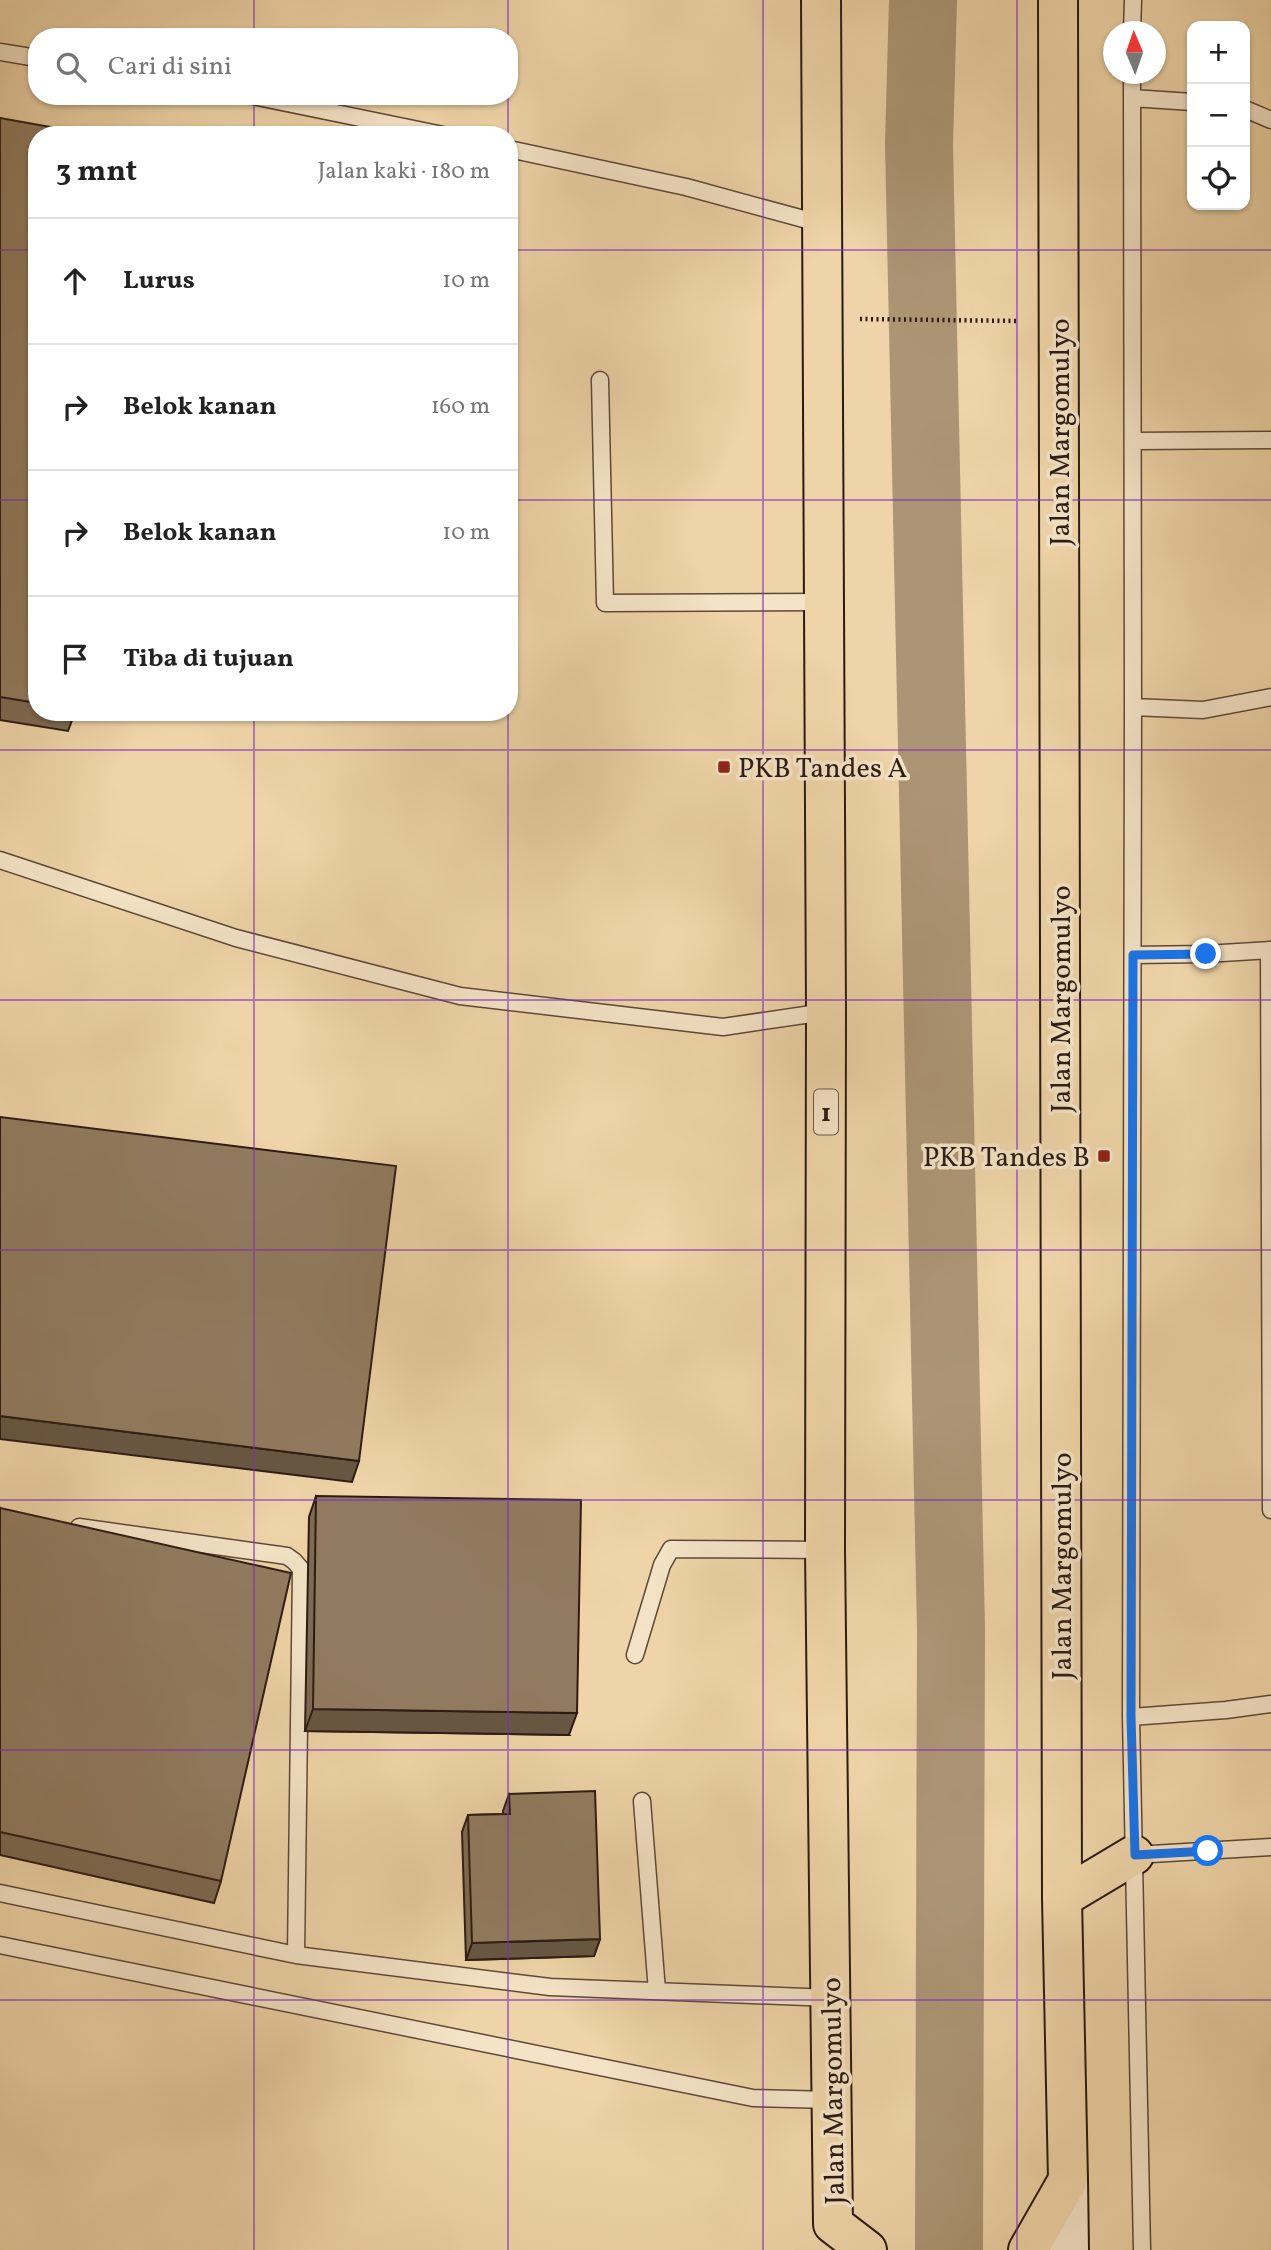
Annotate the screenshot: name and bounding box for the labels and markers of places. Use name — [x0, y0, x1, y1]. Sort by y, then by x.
place label: PKB Tandes A — [738, 750, 907, 789]
marker: PKB Tandes A — [716, 759, 732, 775]
place label: PKB Tandes B — [923, 1139, 1090, 1178]
marker: PKB Tandes B — [1096, 1148, 1112, 1164]

